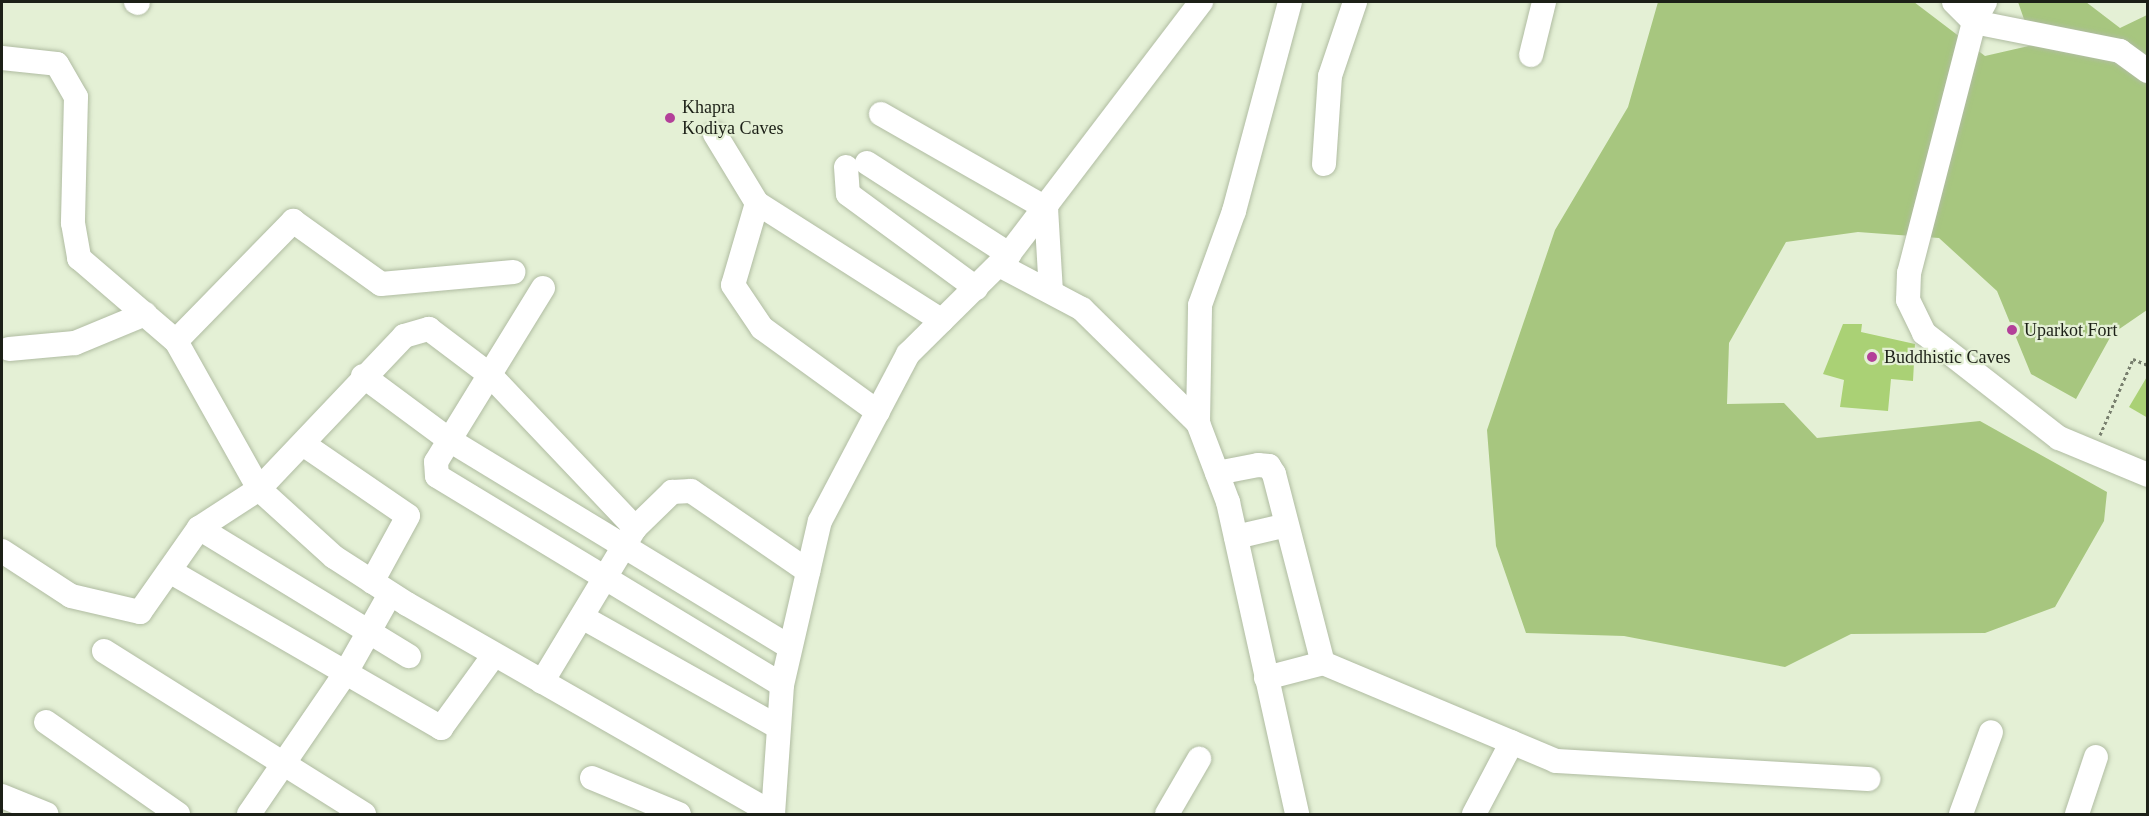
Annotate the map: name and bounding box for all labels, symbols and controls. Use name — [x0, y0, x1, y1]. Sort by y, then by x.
place label: Khapra Kodiya Caves — [682, 97, 783, 140]
marker: Khapra Kodiya Caves — [663, 111, 677, 125]
place label: Uparkot Fort — [2024, 319, 2117, 341]
marker: Uparkot Fort — [2005, 323, 2019, 337]
place label: Buddhistic Caves — [1884, 346, 2010, 368]
marker: Buddhistic Caves — [1865, 350, 1879, 364]

